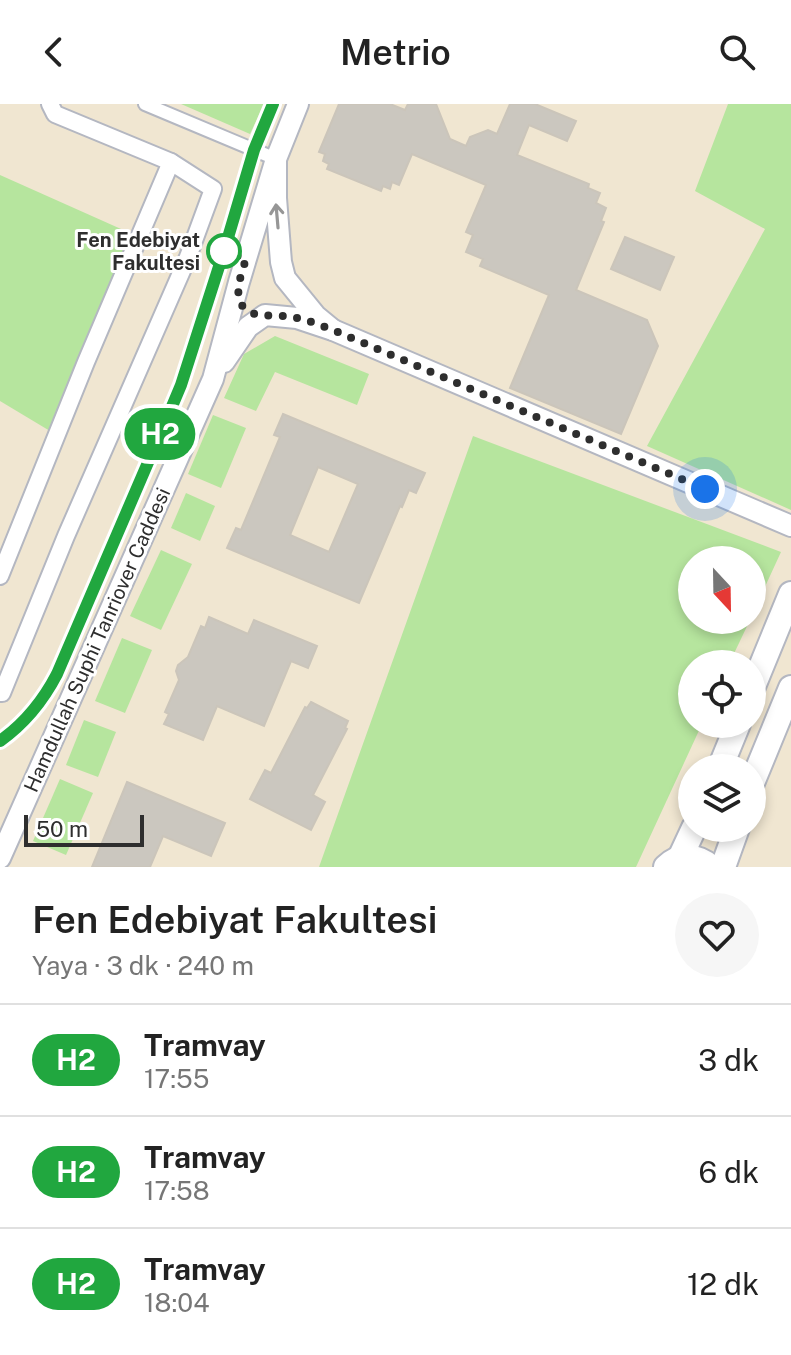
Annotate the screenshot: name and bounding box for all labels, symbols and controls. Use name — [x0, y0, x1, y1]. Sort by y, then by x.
icon: back — [32, 30, 76, 74]
icon: search — [715, 30, 759, 74]
text: Metrio — [340, 31, 451, 73]
one-way arrow — [270, 203, 285, 230]
place label: Fen Edebiyat Fakultesi — [76, 228, 200, 275]
marker: Fen Edebiyat Fakultesi — [207, 234, 241, 268]
line badge: H2 — [124, 408, 196, 460]
text: H2 — [140, 417, 180, 450]
your location — [685, 469, 725, 509]
street label: Hamdullah Suphi Tanriover Caddesi — [19, 484, 175, 796]
north arrow — [678, 546, 766, 634]
map controls — [678, 546, 766, 842]
button: locate — [678, 650, 766, 738]
button: layers — [678, 754, 766, 842]
scale bar — [24, 811, 144, 847]
text: 50 m — [36, 816, 88, 842]
button: heart — [675, 893, 759, 977]
text: Fen Edebiyat Fakultesi — [32, 897, 437, 942]
text: Yaya · 3 dk · 240 m — [32, 950, 254, 981]
text: Tramvay — [144, 1027, 266, 1063]
text: 3 dk — [698, 1042, 759, 1078]
text: H2 — [56, 1043, 96, 1076]
text: 17:55 — [144, 1063, 209, 1094]
text: Tramvay — [144, 1139, 266, 1175]
text: 6 dk — [698, 1154, 759, 1190]
text: H2 — [56, 1155, 96, 1188]
text: 17:58 — [144, 1175, 210, 1206]
text: Tramvay — [144, 1251, 266, 1287]
text: 12 dk — [687, 1266, 759, 1302]
text: H2 — [56, 1267, 96, 1300]
text: 18:04 — [144, 1287, 210, 1318]

